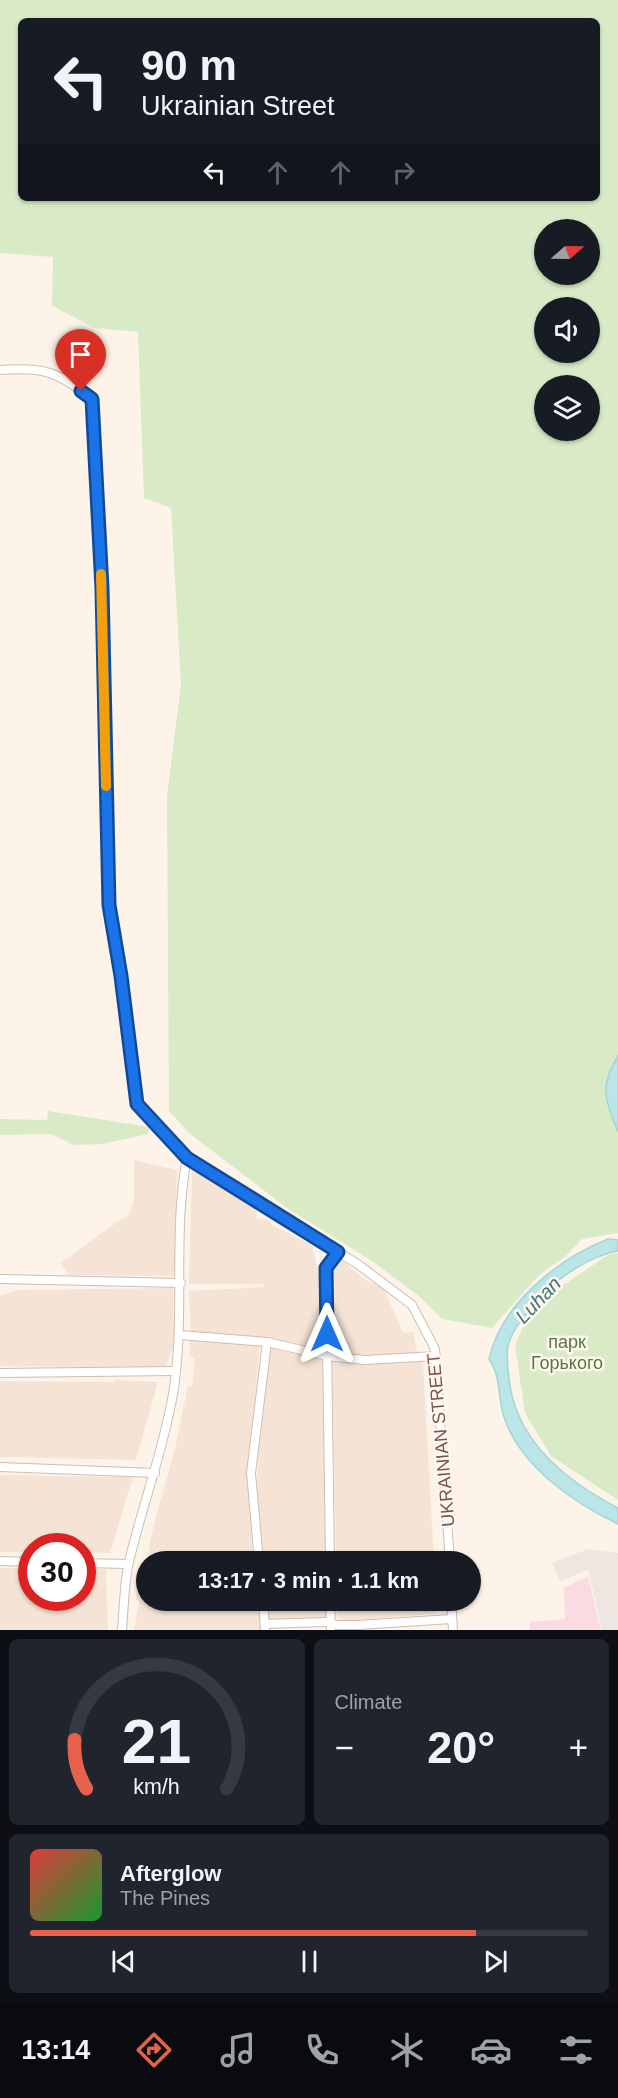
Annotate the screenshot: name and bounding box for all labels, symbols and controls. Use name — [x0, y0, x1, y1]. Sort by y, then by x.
icon: left — [42, 42, 120, 120]
text: 90 m — [141, 42, 237, 89]
text: Ukrainian Street — [141, 91, 335, 121]
icon: left — [198, 156, 231, 189]
icon: ahead — [261, 156, 294, 189]
icon: ahead — [324, 156, 357, 189]
icon: right — [387, 156, 420, 189]
north arrow — [534, 219, 600, 285]
map controls — [534, 219, 600, 441]
button: sound — [534, 297, 600, 363]
pin — [55, 329, 106, 391]
icon: arrive — [64, 338, 97, 371]
button: layers — [534, 375, 600, 441]
water label: Luhan — [511, 1272, 565, 1328]
position arrow — [295, 1302, 359, 1366]
park label: парк Горького — [531, 1332, 603, 1373]
street label: UKRAINIAN STREET — [423, 1352, 459, 1528]
speed limit sign: 30 — [18, 1533, 96, 1611]
text: 13:17 · 3 min · 1.1 km — [198, 1568, 419, 1593]
text: Climate — [335, 1691, 402, 1713]
text: 21 — [122, 1707, 191, 1776]
text: 20° — [427, 1722, 495, 1773]
text: − — [335, 1729, 354, 1766]
text: + — [569, 1729, 588, 1766]
text: km/h — [134, 1775, 180, 1799]
text: Afterglow — [120, 1861, 221, 1886]
text: The Pines — [120, 1887, 210, 1909]
icon: previous — [107, 1945, 140, 1978]
icon: pause — [293, 1945, 326, 1978]
icon: next — [479, 1945, 512, 1978]
icon: directions — [133, 2029, 175, 2071]
icon: music — [217, 2029, 259, 2071]
icon: phone — [301, 2029, 343, 2071]
icon: climate — [386, 2029, 428, 2071]
icon: car — [470, 2029, 512, 2071]
icon: filters — [555, 2029, 597, 2071]
text: 13:14 — [21, 2035, 90, 2065]

